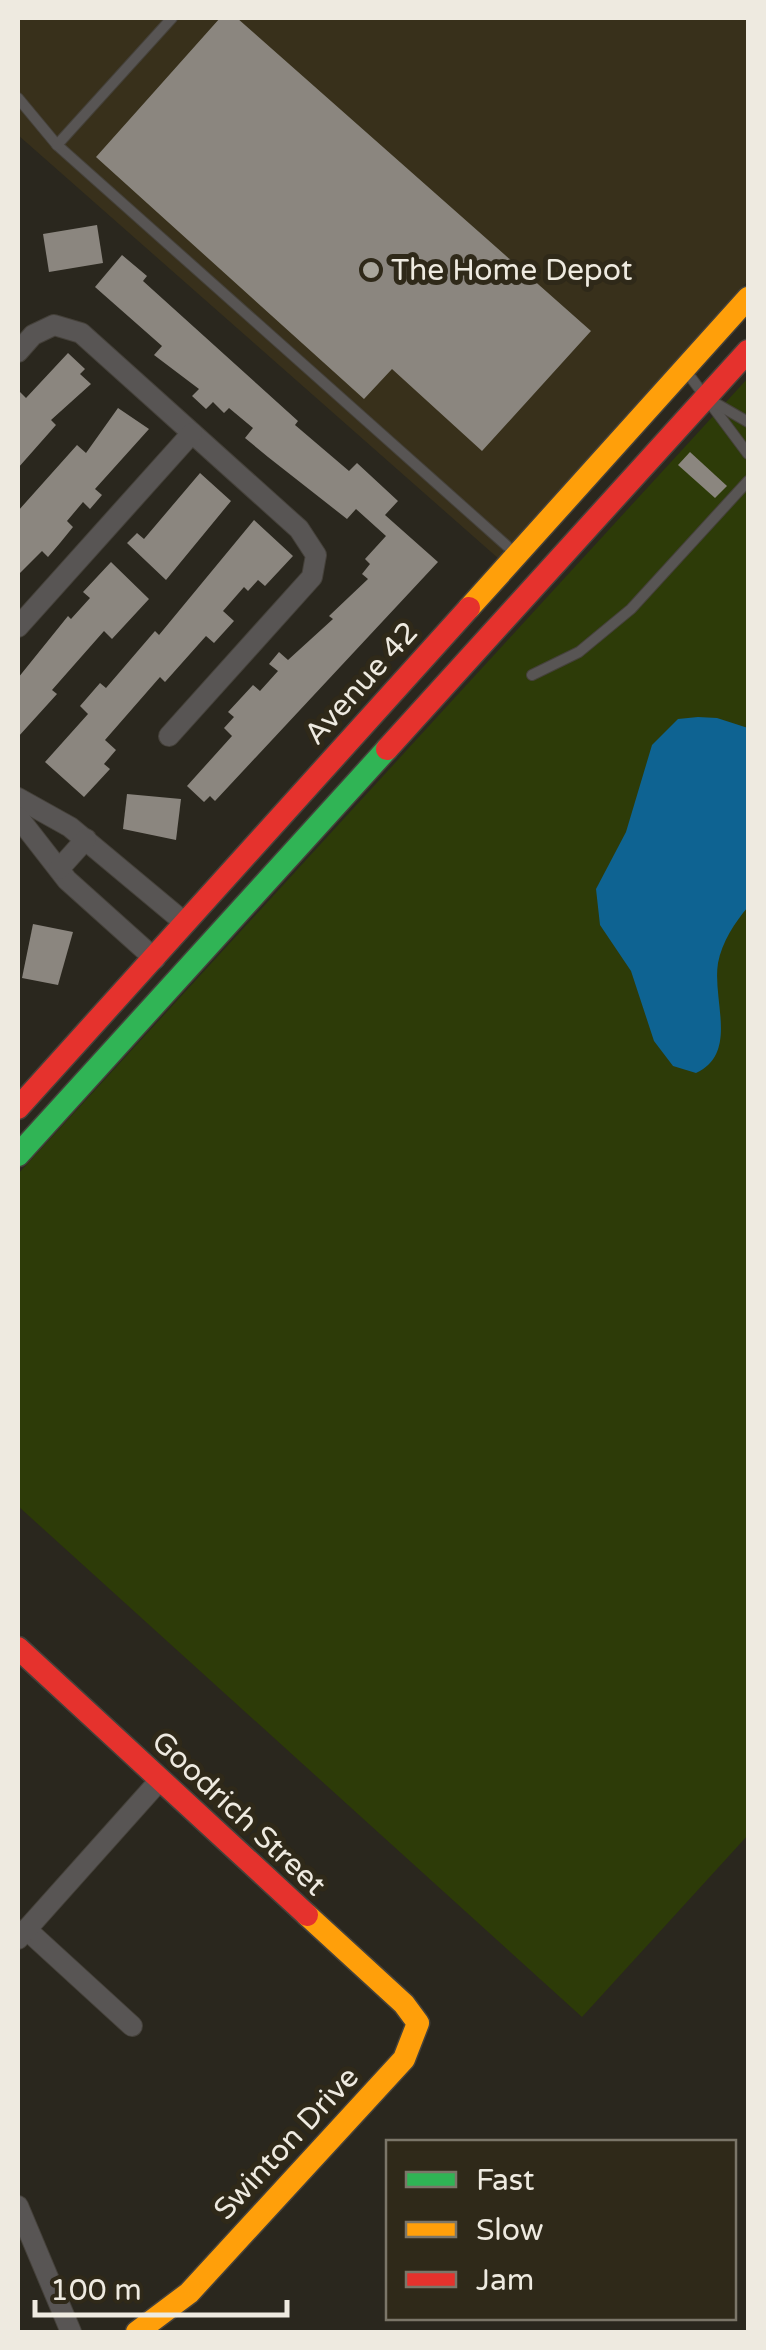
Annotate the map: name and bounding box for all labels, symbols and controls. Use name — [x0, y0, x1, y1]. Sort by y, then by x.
place label: The Home Depot — [391, 252, 632, 289]
marker: The Home Depot — [360, 259, 382, 281]
street label: Avenue 42 — [296, 614, 426, 753]
street label: Goodrich Street — [144, 1723, 334, 1904]
street label: Swinton Drive — [206, 2059, 367, 2228]
legend — [386, 2140, 736, 2320]
text: Fast — [476, 2162, 535, 2199]
text: Slow — [476, 2212, 544, 2249]
scale bar — [35, 2255, 288, 2317]
text: Jam — [476, 2262, 534, 2299]
text: 100 m — [50, 2272, 142, 2309]

